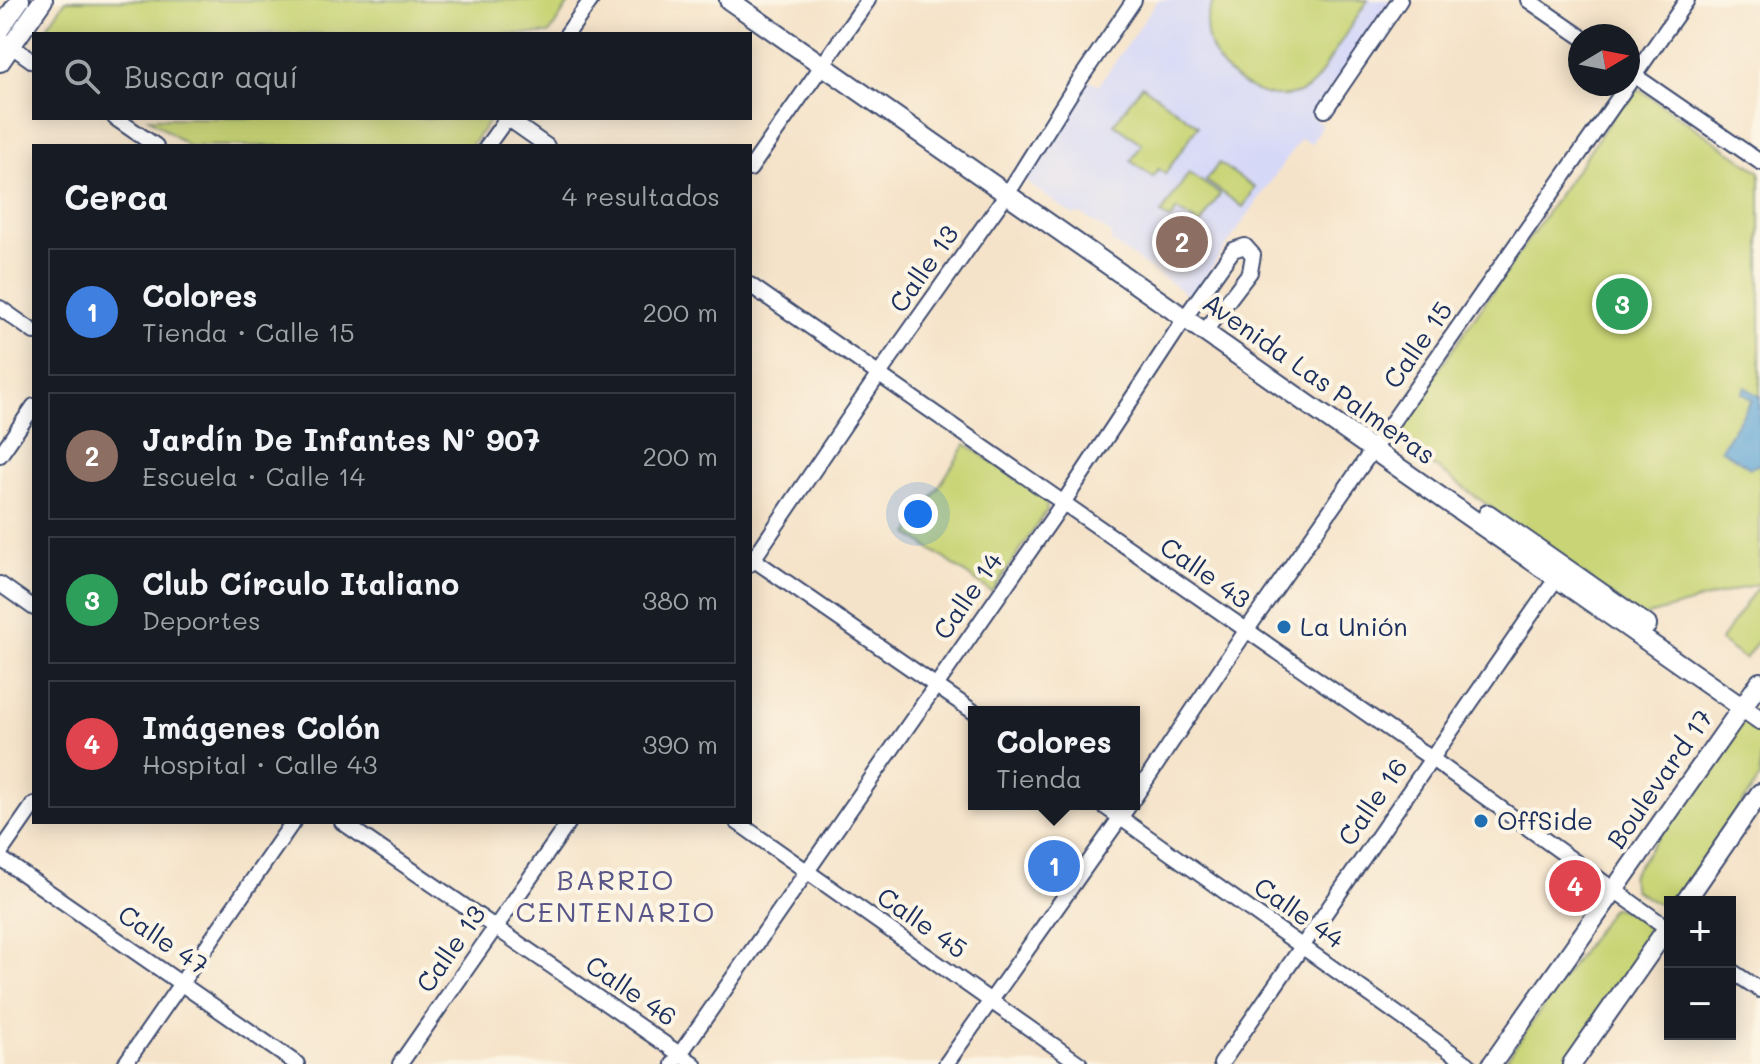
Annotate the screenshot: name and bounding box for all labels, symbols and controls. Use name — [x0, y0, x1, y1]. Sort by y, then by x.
north arrow — [1568, 24, 1640, 96]
search box — [32, 32, 752, 120]
icon: search — [60, 54, 104, 98]
text: Buscar aquí — [124, 56, 298, 96]
text: Cerca — [64, 174, 168, 219]
text: 4 resultados — [562, 179, 720, 213]
pin: 2 — [1156, 212, 1208, 272]
street label: Calle 13 — [881, 218, 966, 319]
pin: 3 — [1596, 274, 1648, 334]
text: Colores — [142, 275, 257, 315]
street label: Avenida Las Palmeras — [1196, 285, 1443, 471]
street label: Calle 15 — [1375, 294, 1460, 395]
text: 1 — [86, 295, 98, 329]
text: 200 m — [642, 295, 718, 329]
text: Tienda · Calle 15 — [142, 315, 355, 349]
text: Jardín De Infantes Nº 907 — [142, 419, 540, 459]
text: 2 — [85, 439, 99, 473]
text: 200 m — [642, 439, 718, 473]
text: Escuela · Calle 14 — [142, 459, 365, 493]
your location — [898, 494, 938, 534]
street label: Calle 43 — [1154, 529, 1257, 616]
street label: Calle 14 — [925, 545, 1010, 646]
text: Club Círculo Italiano — [142, 563, 459, 603]
text: 3 — [84, 583, 100, 617]
text: 380 m — [642, 583, 718, 617]
text: Deportes — [142, 603, 261, 637]
place label: La Unión — [1300, 609, 1408, 643]
marker: La Unión — [1275, 618, 1293, 636]
street label: Boulevard 17 — [1599, 702, 1720, 855]
popup — [968, 706, 1140, 810]
text: Imágenes Colón — [142, 707, 380, 747]
text: Colores — [996, 721, 1112, 761]
text: 4 — [84, 727, 100, 761]
text: 390 m — [642, 727, 718, 761]
text: Hospital · Calle 43 — [142, 747, 377, 781]
street label: Calle 16 — [1330, 751, 1415, 852]
text: Tienda — [996, 761, 1082, 795]
place label: OffSide — [1497, 803, 1593, 837]
marker: OffSide — [1472, 812, 1490, 830]
pin: 1 — [1028, 836, 1080, 896]
pin: 4 — [1549, 856, 1601, 916]
district label: BARRIO CENTENARIO — [516, 861, 716, 929]
street label: Calle 44 — [1248, 869, 1351, 956]
street label: Calle 45 — [871, 879, 974, 966]
map controls — [1664, 896, 1736, 1040]
button: + — [1664, 896, 1736, 968]
street label: Calle 47 — [112, 897, 215, 982]
street label: Calle 13 — [408, 898, 493, 999]
street label: Calle 46 — [579, 947, 684, 1033]
button: − — [1664, 968, 1736, 1040]

